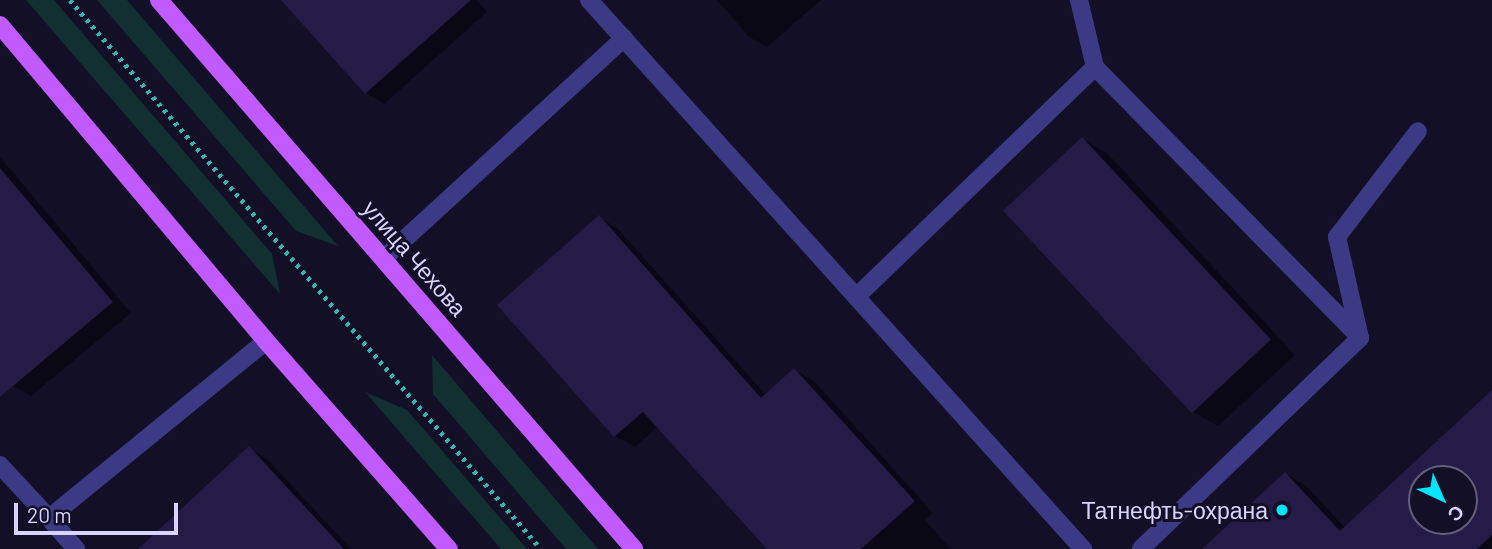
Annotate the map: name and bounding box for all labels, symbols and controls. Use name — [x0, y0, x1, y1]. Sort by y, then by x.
street label: улица Чехова — [357, 195, 473, 321]
north arrow — [1408, 465, 1478, 535]
scale bar — [18, 490, 182, 534]
place label: Татнефть-охрана — [1082, 496, 1268, 524]
text: С — [1444, 501, 1469, 527]
text: 20 m — [27, 502, 72, 527]
marker: Татнефть-охрана — [1274, 502, 1290, 518]

